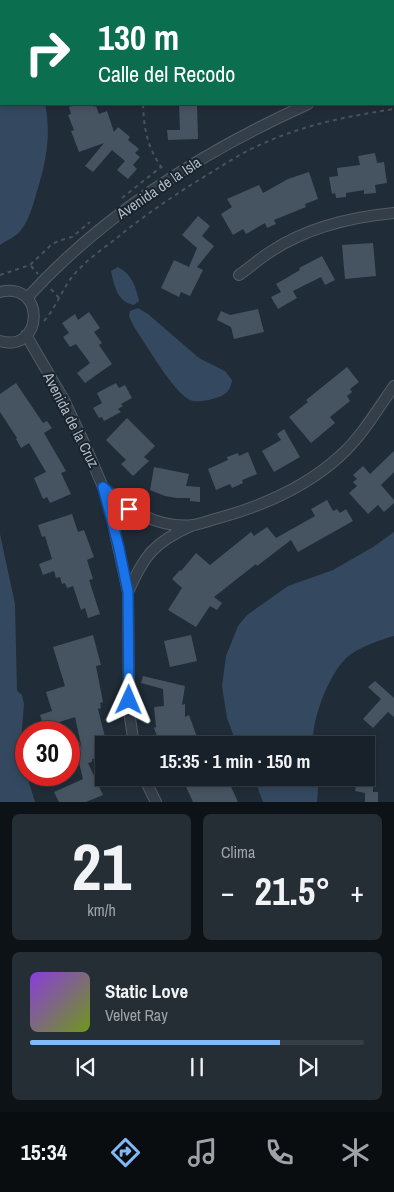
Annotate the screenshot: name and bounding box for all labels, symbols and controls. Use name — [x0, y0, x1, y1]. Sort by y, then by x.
text: 130 m — [98, 14, 179, 61]
icon: right — [15, 20, 80, 85]
text: Calle del Recodo — [98, 59, 235, 89]
street label: Avenida de la Isla — [112, 152, 205, 224]
street label: Avenida de la Cruz — [38, 368, 105, 471]
pin — [108, 488, 150, 530]
icon: arrive — [115, 495, 143, 523]
position arrow — [102, 673, 154, 725]
speed limit sign: 30 — [15, 721, 80, 786]
text: 15:35 · 1 min · 150 m — [160, 748, 310, 774]
text: 21 — [72, 823, 131, 910]
text: Clima — [221, 841, 255, 863]
text: 21.5° — [255, 866, 330, 917]
text: − — [221, 873, 234, 911]
text: + — [351, 873, 364, 911]
text: km/h — [87, 899, 116, 921]
text: Static Love — [105, 978, 188, 1004]
text: Velvet Ray — [105, 1004, 168, 1026]
icon: previous — [72, 1053, 100, 1081]
icon: pause — [183, 1053, 211, 1081]
icon: next — [294, 1053, 322, 1081]
icon: directions — [108, 1135, 143, 1170]
icon: music — [185, 1135, 220, 1170]
icon: phone — [262, 1135, 297, 1170]
icon: climate — [338, 1135, 373, 1170]
text: 15:34 — [21, 1137, 67, 1167]

